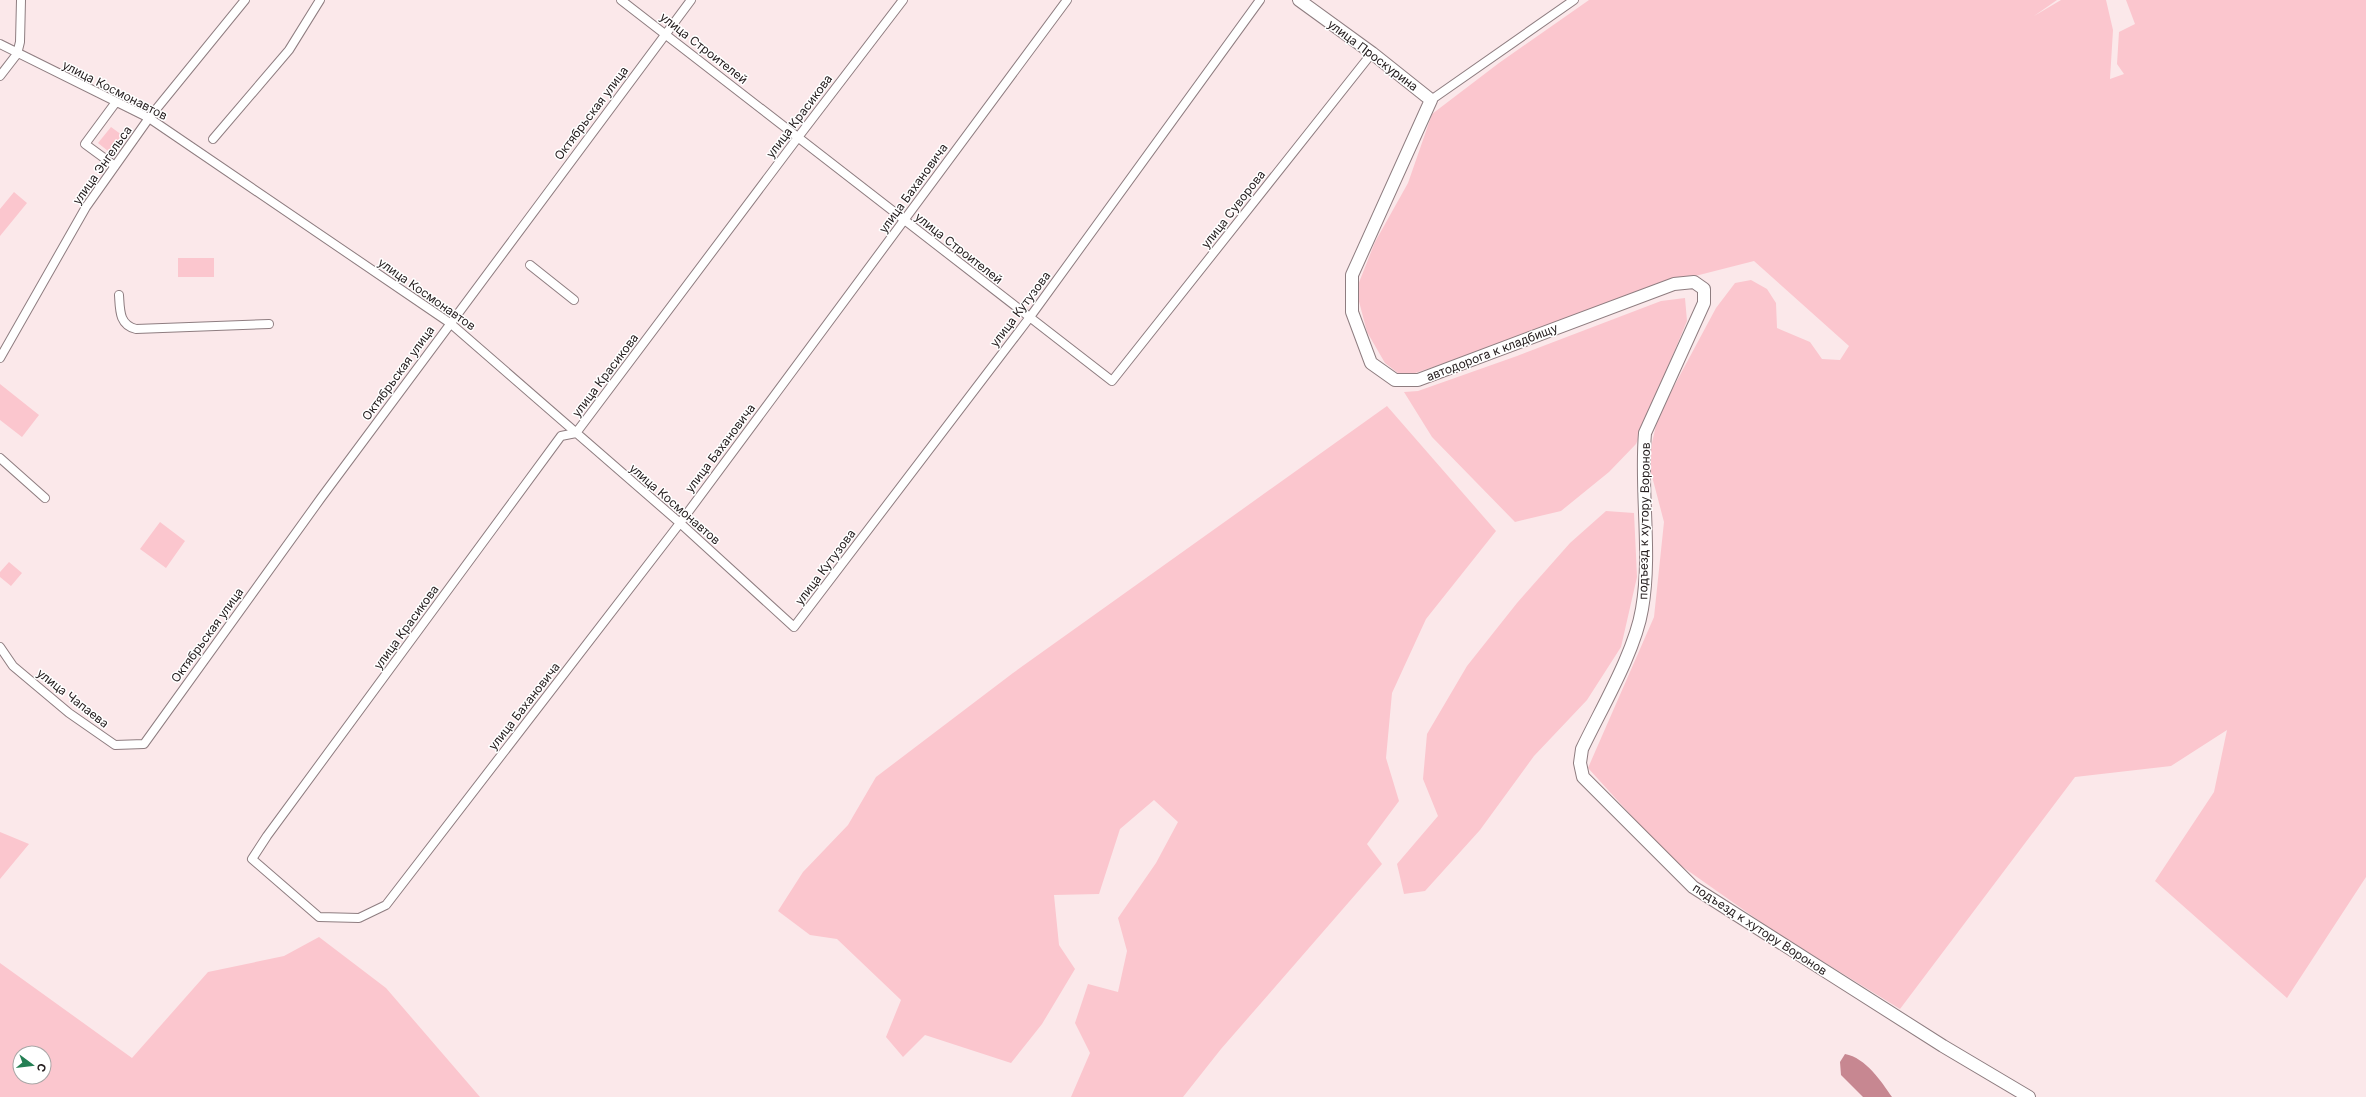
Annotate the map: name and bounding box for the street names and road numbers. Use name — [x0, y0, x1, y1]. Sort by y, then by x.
street label: улица Строителей — [657, 9, 751, 87]
street label: улица Проскурина — [1325, 16, 1421, 94]
street label: улица Космонавтов — [60, 57, 170, 123]
street label: Октябрьская улица — [551, 63, 631, 163]
street label: улица Красикова — [763, 71, 835, 161]
street label: улица Энгельса — [69, 123, 135, 207]
street label: улица Бахановича — [875, 140, 951, 236]
street label: улица Суворова — [1198, 167, 1268, 251]
street label: улица Строителей — [912, 209, 1006, 287]
street label: улица Космонавтов — [375, 255, 479, 333]
street label: улица Кутузова — [987, 268, 1053, 350]
street label: автодорога к кладбищу — [1424, 320, 1560, 384]
street label: Октябрьская улица — [359, 323, 437, 423]
street label: улица Красикова — [569, 330, 641, 420]
street label: улица Бахановича — [682, 401, 758, 495]
street label: подъезд к хутору Воронов — [1635, 442, 1653, 600]
street label: улица Космонавтов — [626, 460, 724, 548]
street label: улица Кутузова — [792, 526, 858, 608]
street label: улица Красикова — [370, 582, 442, 672]
street label: Октябрьская улица — [168, 585, 246, 685]
street label: улица Бахановича — [485, 659, 563, 753]
street label: улица Чапаева — [34, 665, 112, 731]
street label: подъезд к хутору Воронов — [1690, 880, 1830, 978]

